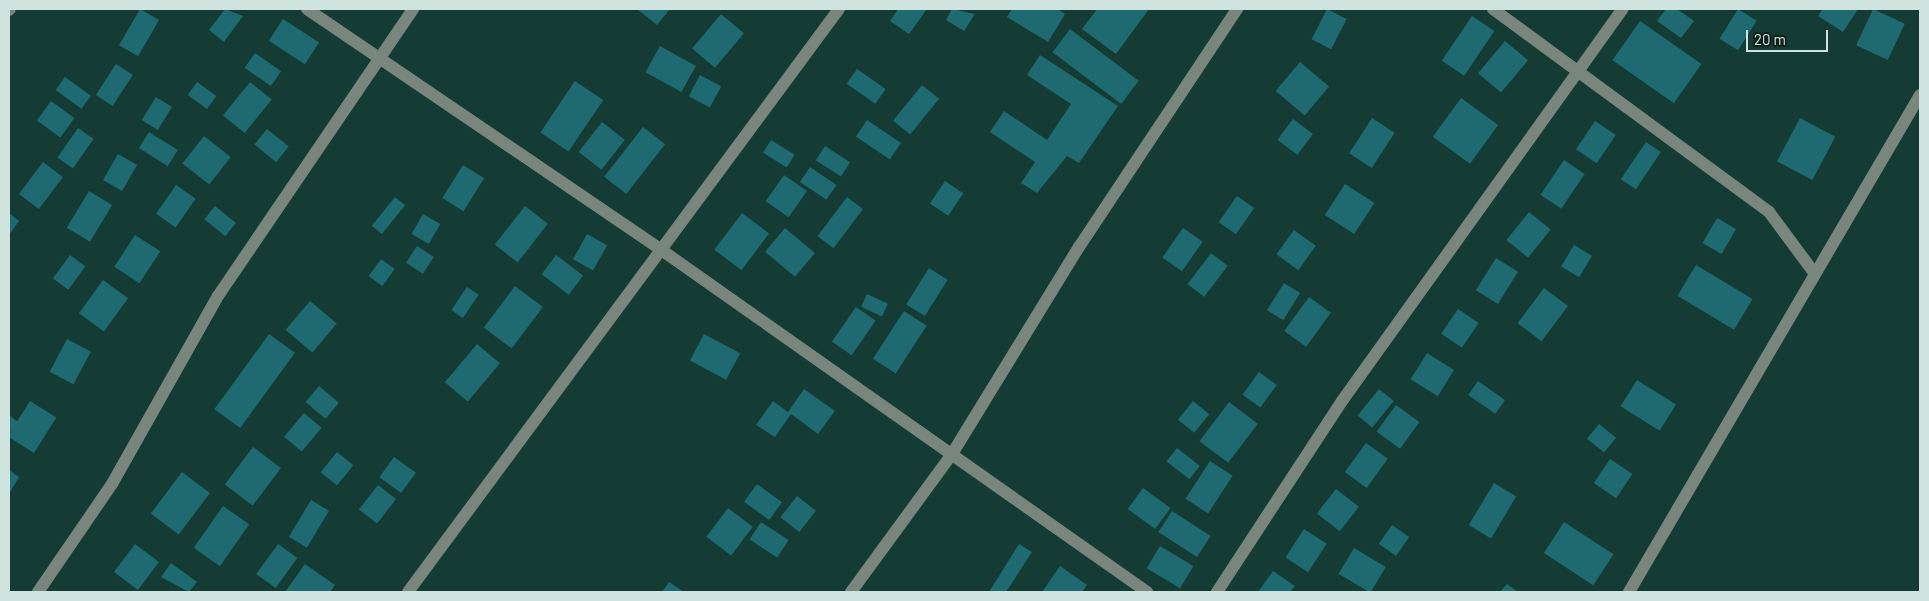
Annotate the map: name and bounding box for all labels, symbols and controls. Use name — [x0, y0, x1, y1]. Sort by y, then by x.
scale bar — [1749, 20, 1832, 52]
text: 20 m — [1754, 30, 1786, 48]

